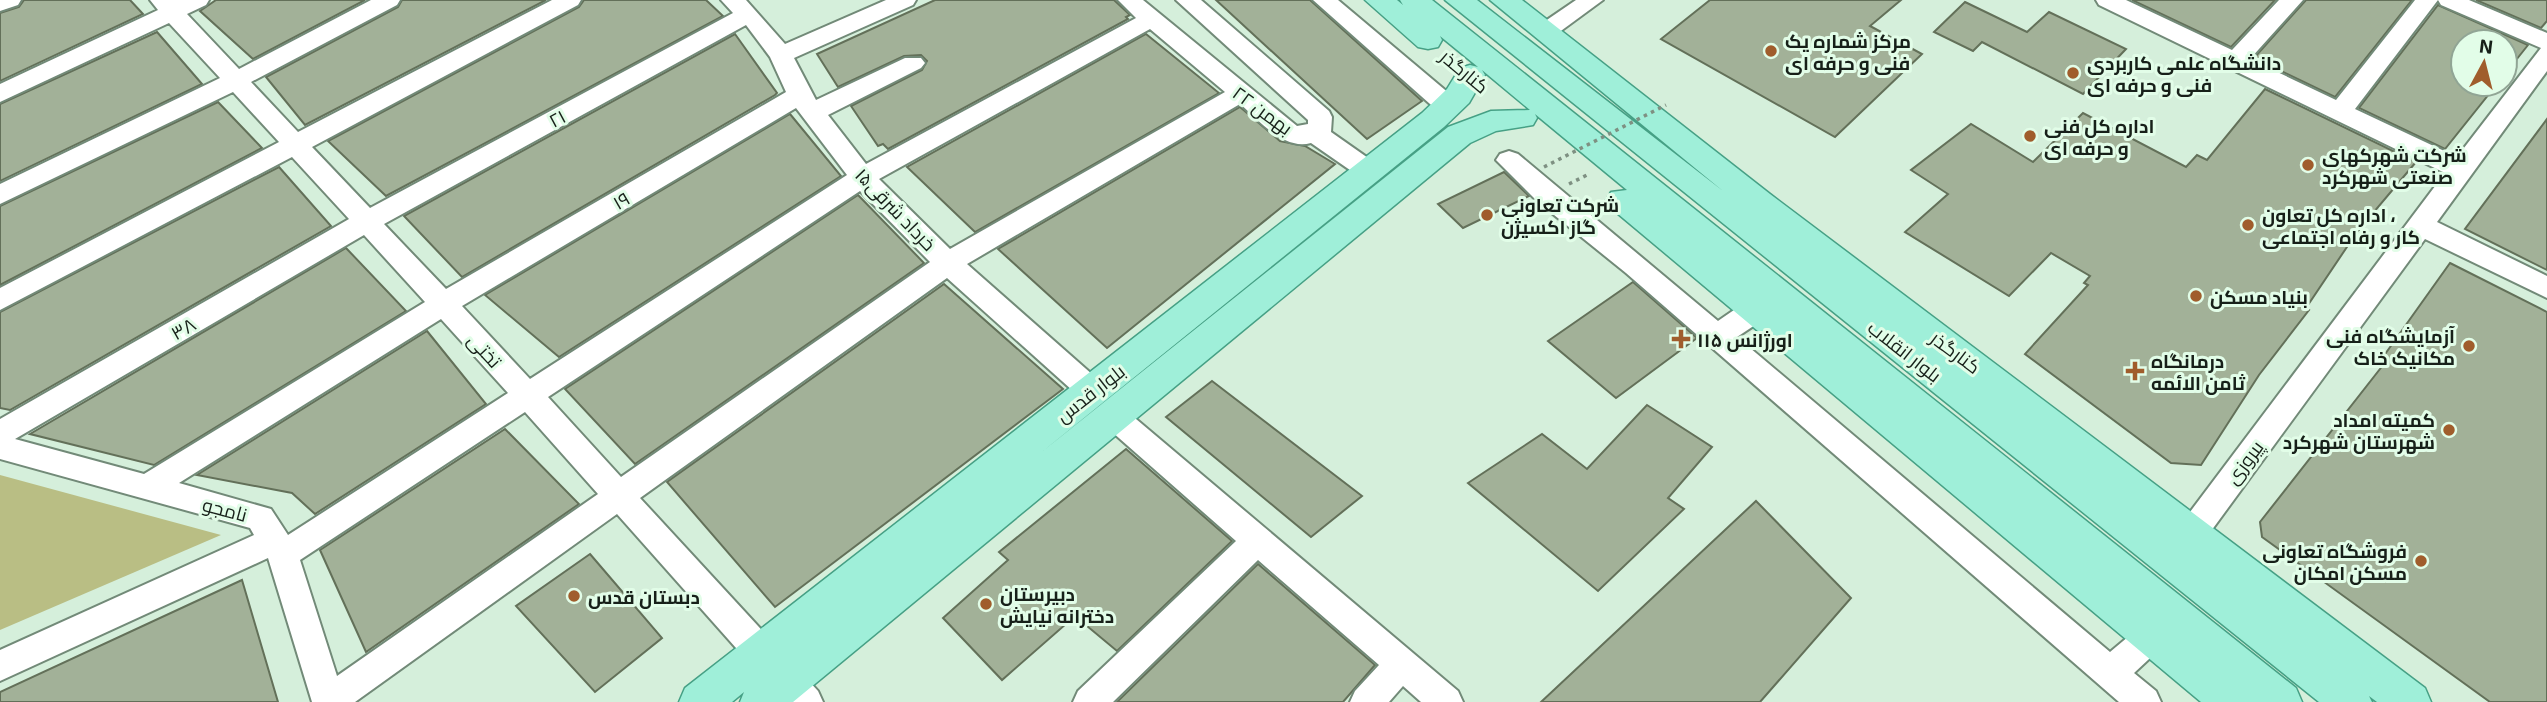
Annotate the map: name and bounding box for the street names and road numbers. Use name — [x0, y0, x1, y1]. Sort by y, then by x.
street label: کنارگذر — [1435, 44, 1494, 99]
street label: ۲۲ بهمن — [1228, 81, 1297, 140]
street label: ۲۱ — [545, 104, 569, 132]
street label: ۱۵خرداد شرقی — [850, 163, 941, 256]
street label: ۱۹ — [608, 186, 634, 214]
street label: ۳۸ — [167, 312, 200, 344]
street label: بلوار انقلاب — [1863, 315, 1946, 387]
street label: کنارگذر — [1925, 325, 1985, 379]
street label: تختی — [463, 328, 507, 373]
street label: بلوار قدس — [1051, 359, 1130, 428]
street label: پیروزی — [2220, 436, 2269, 490]
street label: نامجو — [200, 492, 250, 527]

